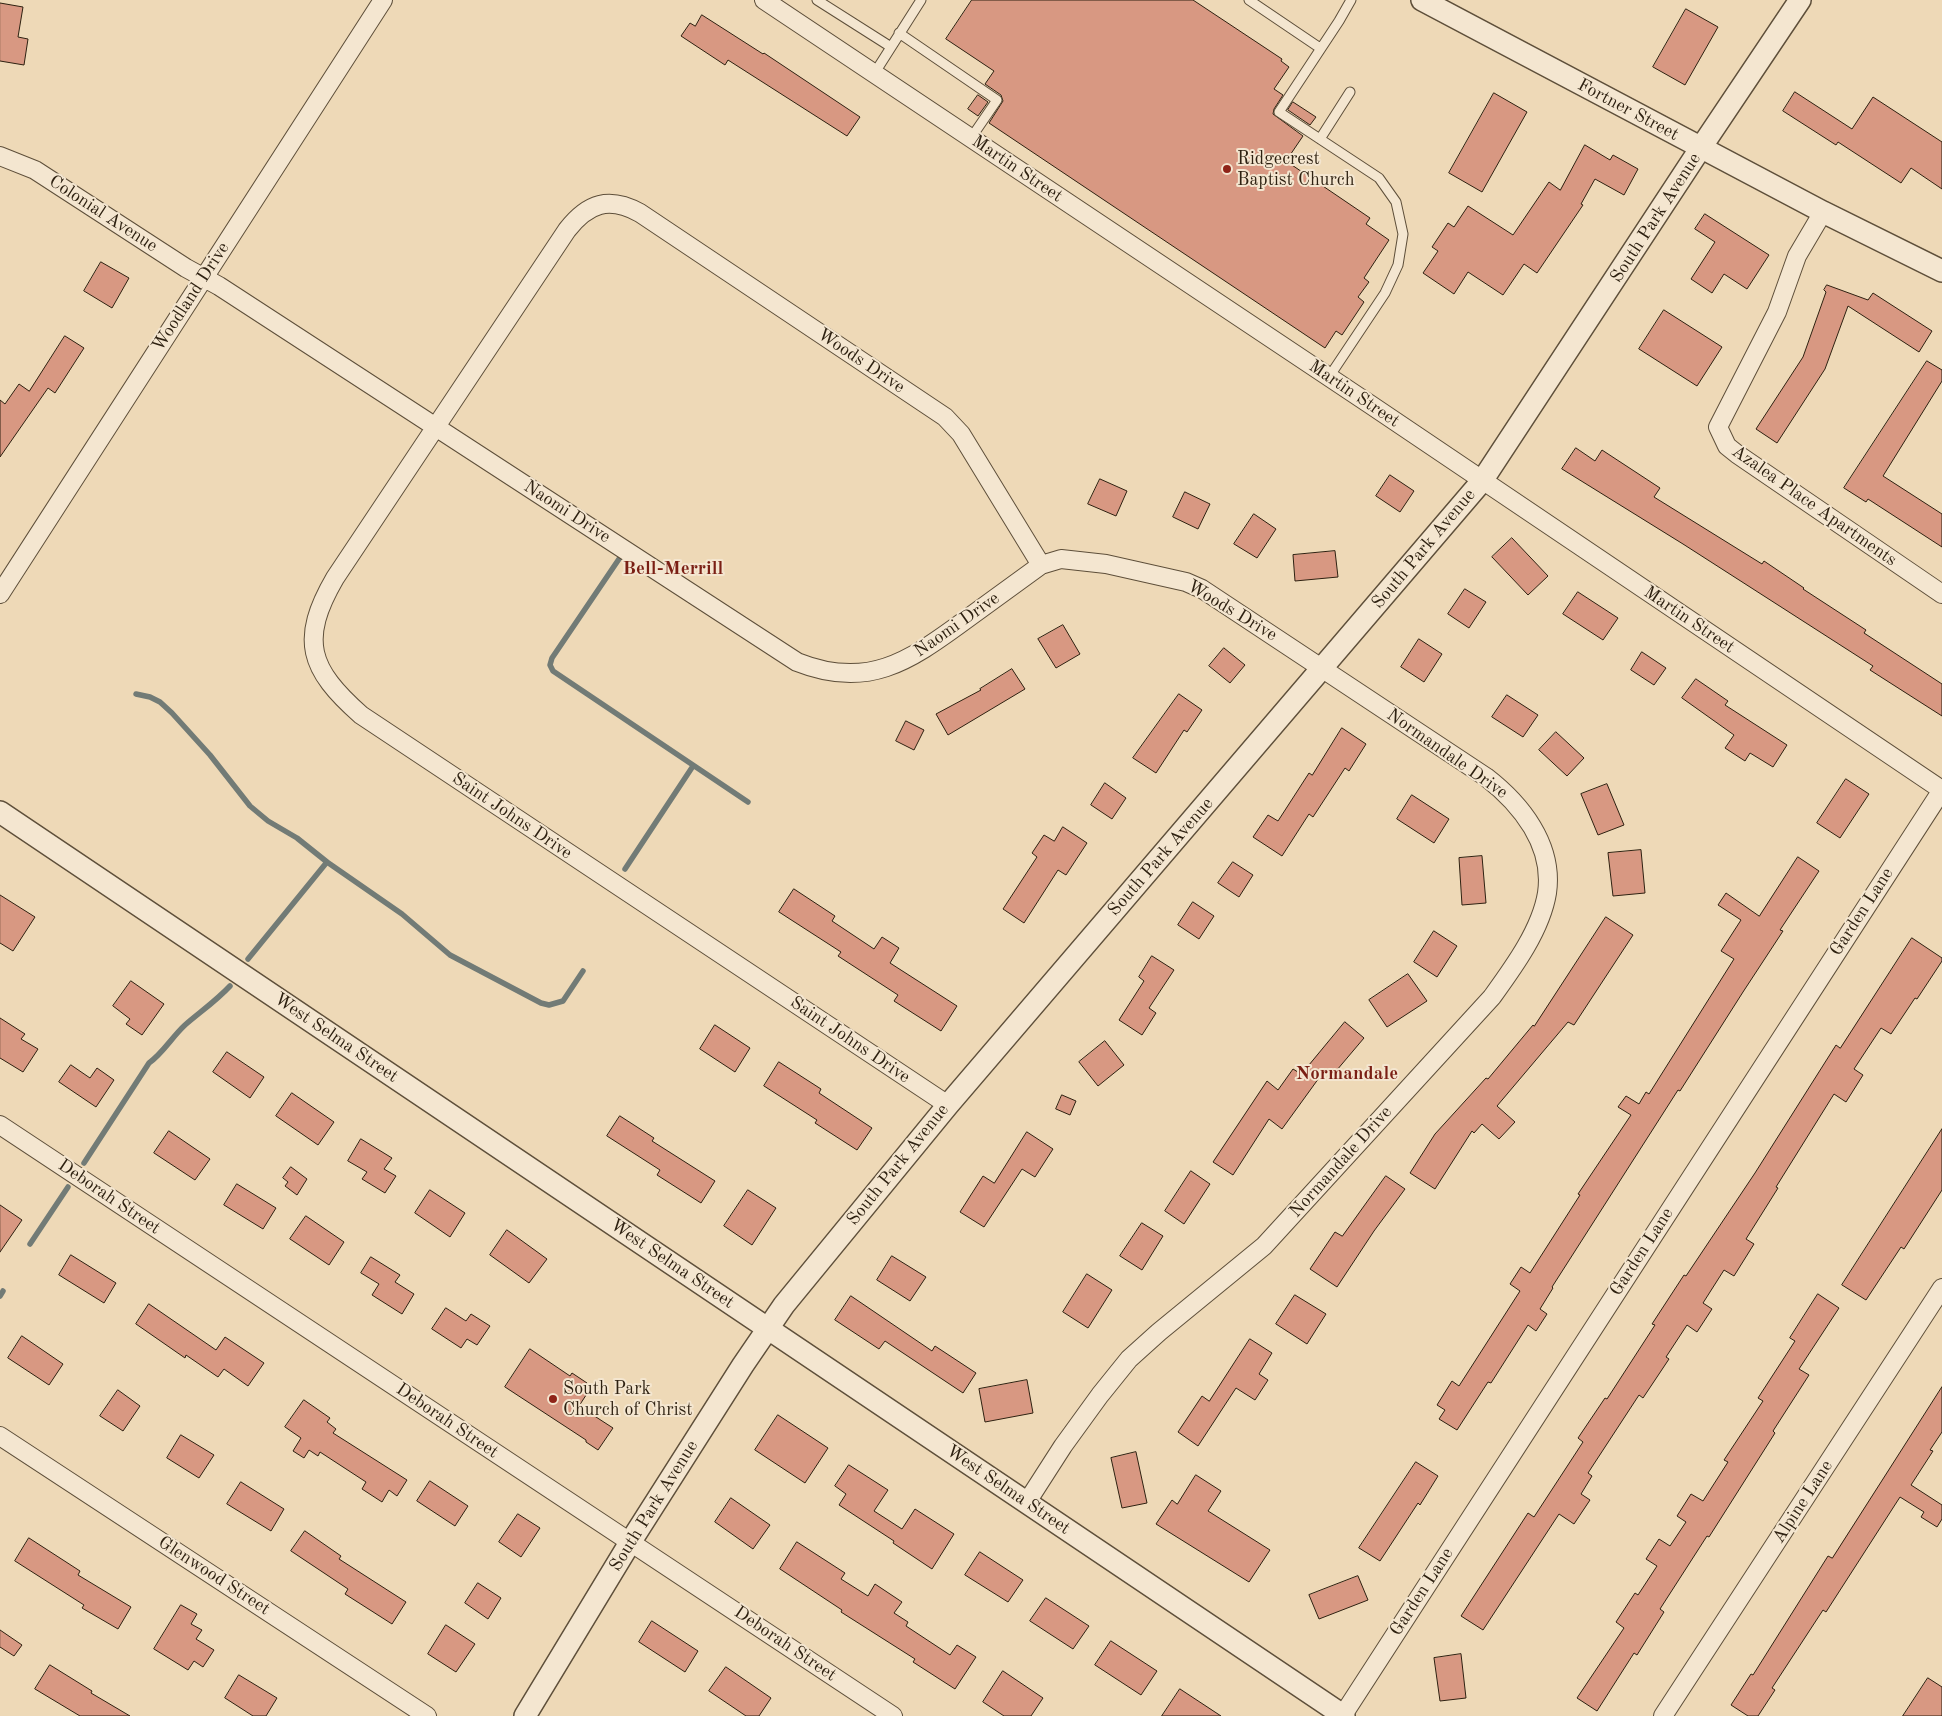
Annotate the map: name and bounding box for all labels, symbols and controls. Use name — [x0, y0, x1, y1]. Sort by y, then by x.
street label: Fortner Street — [1574, 74, 1682, 146]
street label: Martin Street — [967, 131, 1067, 207]
place label: Ridgecrest Baptist Church — [1237, 148, 1354, 190]
street label: South Park Avenue — [1606, 149, 1706, 287]
marker: Ridgecrest Baptist Church — [1221, 163, 1233, 175]
street label: Colonial Avenue — [45, 171, 161, 257]
street label: Woodland Drive — [148, 238, 234, 356]
street label: Woods Drive — [813, 324, 909, 398]
street label: Martin Street — [1304, 356, 1404, 432]
street label: Azalea Place Apartments — [1727, 441, 1901, 571]
street label: Naomi Drive — [520, 476, 614, 548]
street label: South Park Avenue — [1367, 485, 1481, 613]
district label: Bell-Merrill — [623, 558, 723, 580]
street label: Woods Drive — [1183, 576, 1281, 646]
street label: Martin Street — [1639, 582, 1739, 658]
street label: Naomi Drive — [910, 588, 1004, 662]
street label: Normandale Drive — [1382, 704, 1512, 804]
street label: Saint Johns Drive — [448, 768, 576, 864]
street label: South Park Avenue — [1104, 793, 1218, 921]
street label: Garden Lane — [1826, 864, 1898, 960]
street label: West Selma Street — [270, 988, 402, 1088]
street label: Saint Johns Drive — [786, 992, 914, 1088]
district label: Normandale — [1296, 1063, 1398, 1085]
street label: South Park Avenue — [842, 1100, 954, 1230]
street label: Normandale Drive — [1285, 1102, 1397, 1222]
street label: Deborah Street — [54, 1155, 164, 1239]
street label: Garden Lane — [1606, 1204, 1678, 1300]
street label: West Selma Street — [606, 1214, 738, 1314]
place label: South Park Church of Christ — [563, 1378, 693, 1420]
street label: Deborah Street — [392, 1379, 502, 1463]
marker: South Park Church of Christ — [547, 1393, 559, 1405]
street label: South Park Avenue — [605, 1437, 703, 1575]
street label: West Selma Street — [942, 1440, 1074, 1540]
street label: Alpine Lane — [1768, 1456, 1838, 1548]
street label: Glenwood Street — [154, 1532, 274, 1620]
street label: Garden Lane — [1386, 1544, 1458, 1640]
street label: Deborah Street — [730, 1602, 840, 1686]

